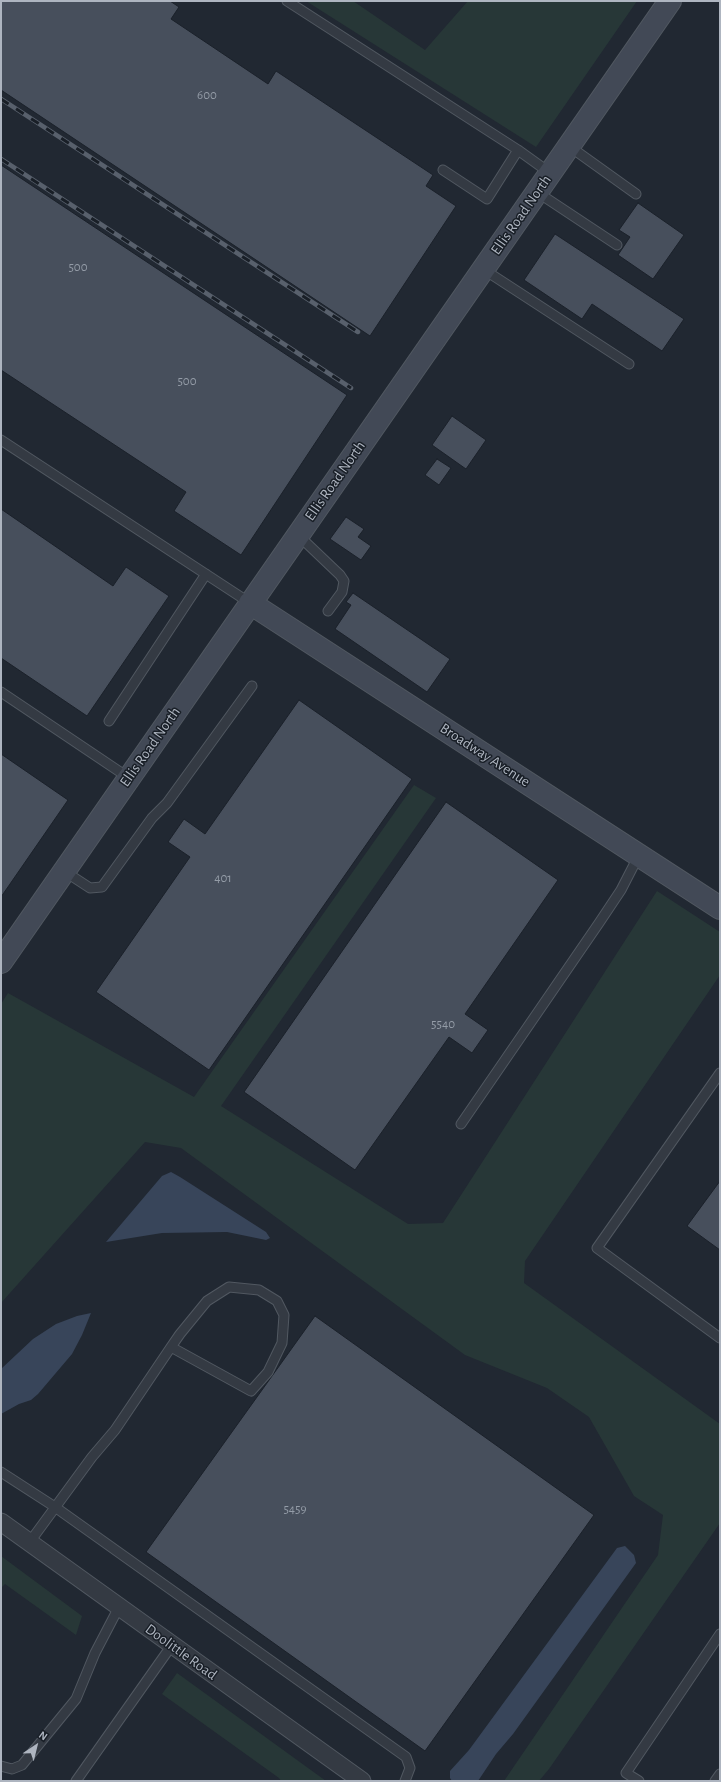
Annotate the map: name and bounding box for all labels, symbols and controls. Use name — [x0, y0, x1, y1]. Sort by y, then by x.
house number: 600 — [197, 87, 217, 103]
street label: Ellis Road North — [487, 172, 555, 258]
house number: 500 — [68, 259, 88, 275]
house number: 500 — [177, 373, 197, 389]
street label: Ellis Road North — [301, 438, 369, 524]
street label: Ellis Road North — [116, 704, 184, 790]
street label: Broadway Avenue — [436, 719, 534, 791]
house number: 401 — [214, 870, 232, 886]
house number: 5540 — [431, 1016, 455, 1032]
house number: 5459 — [283, 1501, 307, 1517]
street label: Doolittle Road — [142, 1620, 220, 1684]
north arrow — [16, 1726, 56, 1766]
text: N — [37, 1729, 49, 1742]

